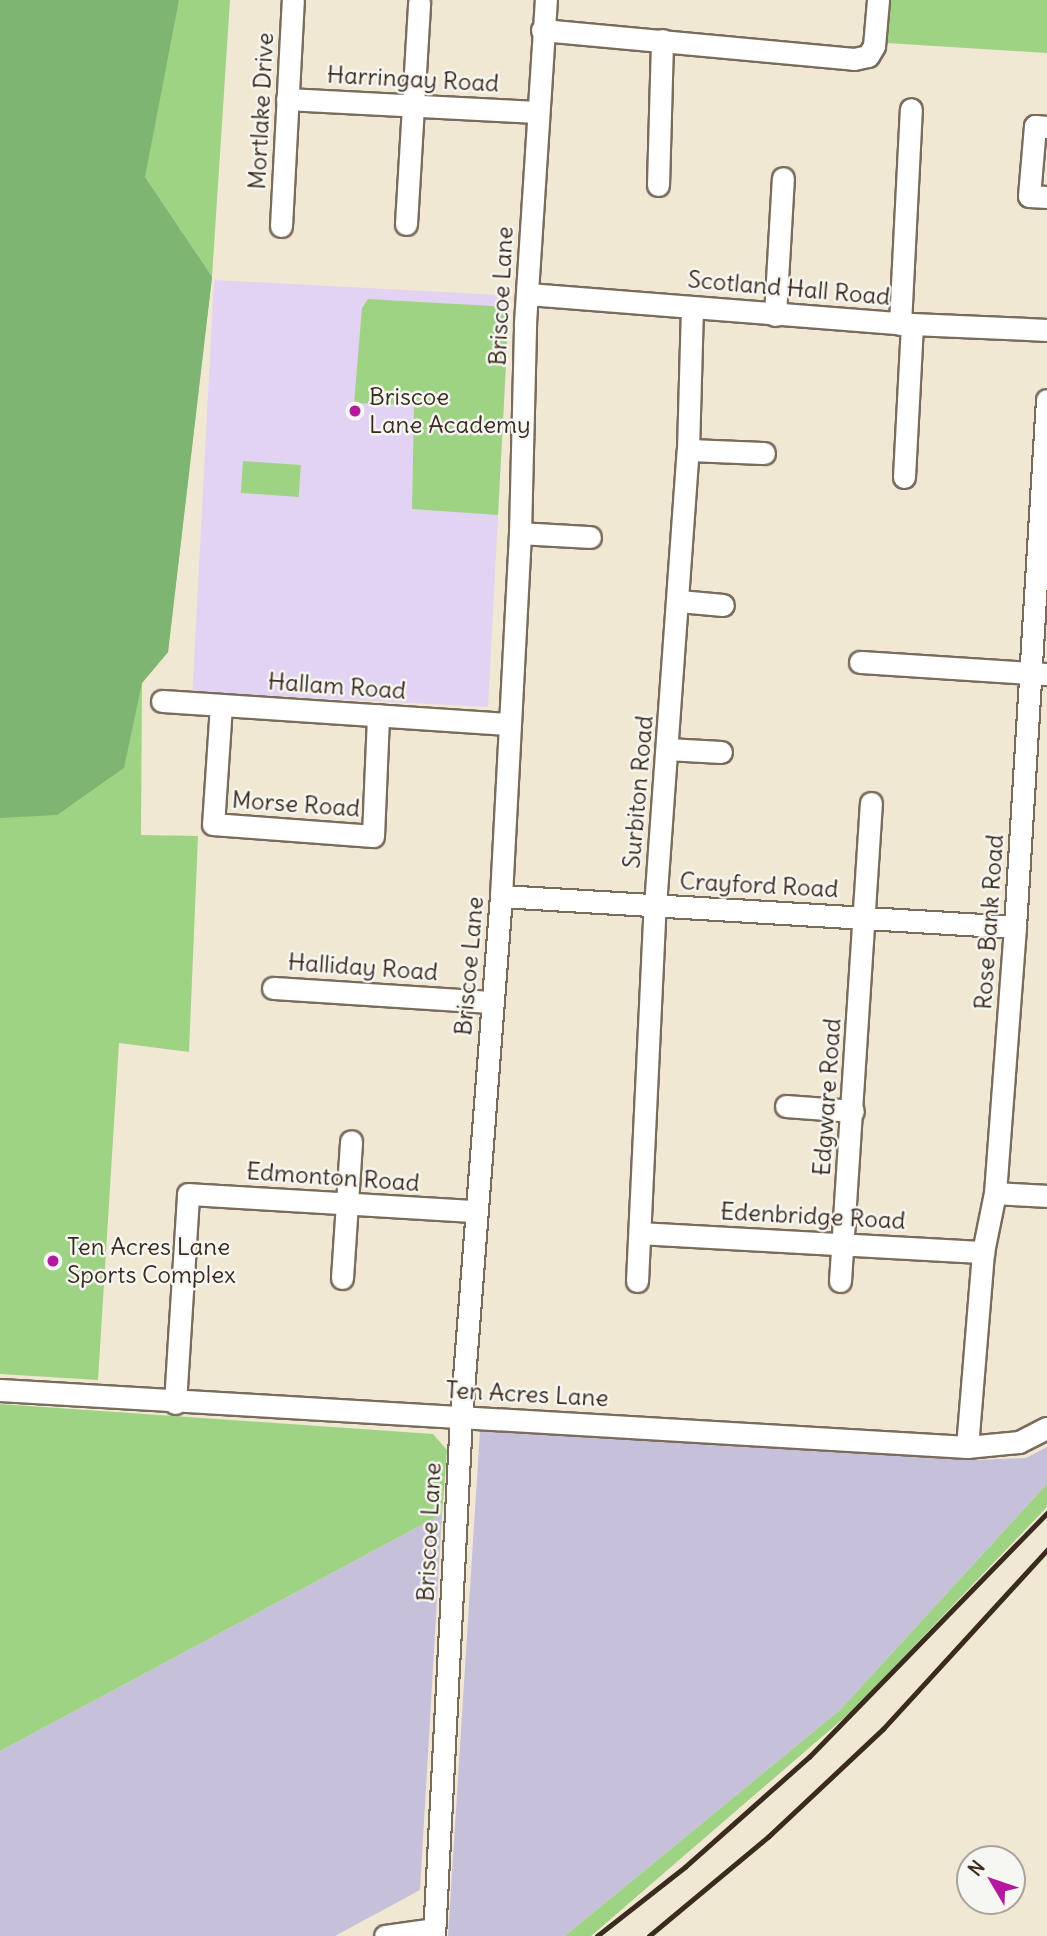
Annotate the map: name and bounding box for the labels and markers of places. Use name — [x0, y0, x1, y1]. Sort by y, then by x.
place label: Briscoe Lane Academy — [369, 383, 531, 439]
marker: Briscoe Lane Academy — [347, 403, 363, 419]
place label: Ten Acres Lane Sports Complex — [67, 1233, 236, 1289]
marker: Ten Acres Lane Sports Complex — [45, 1253, 61, 1269]

